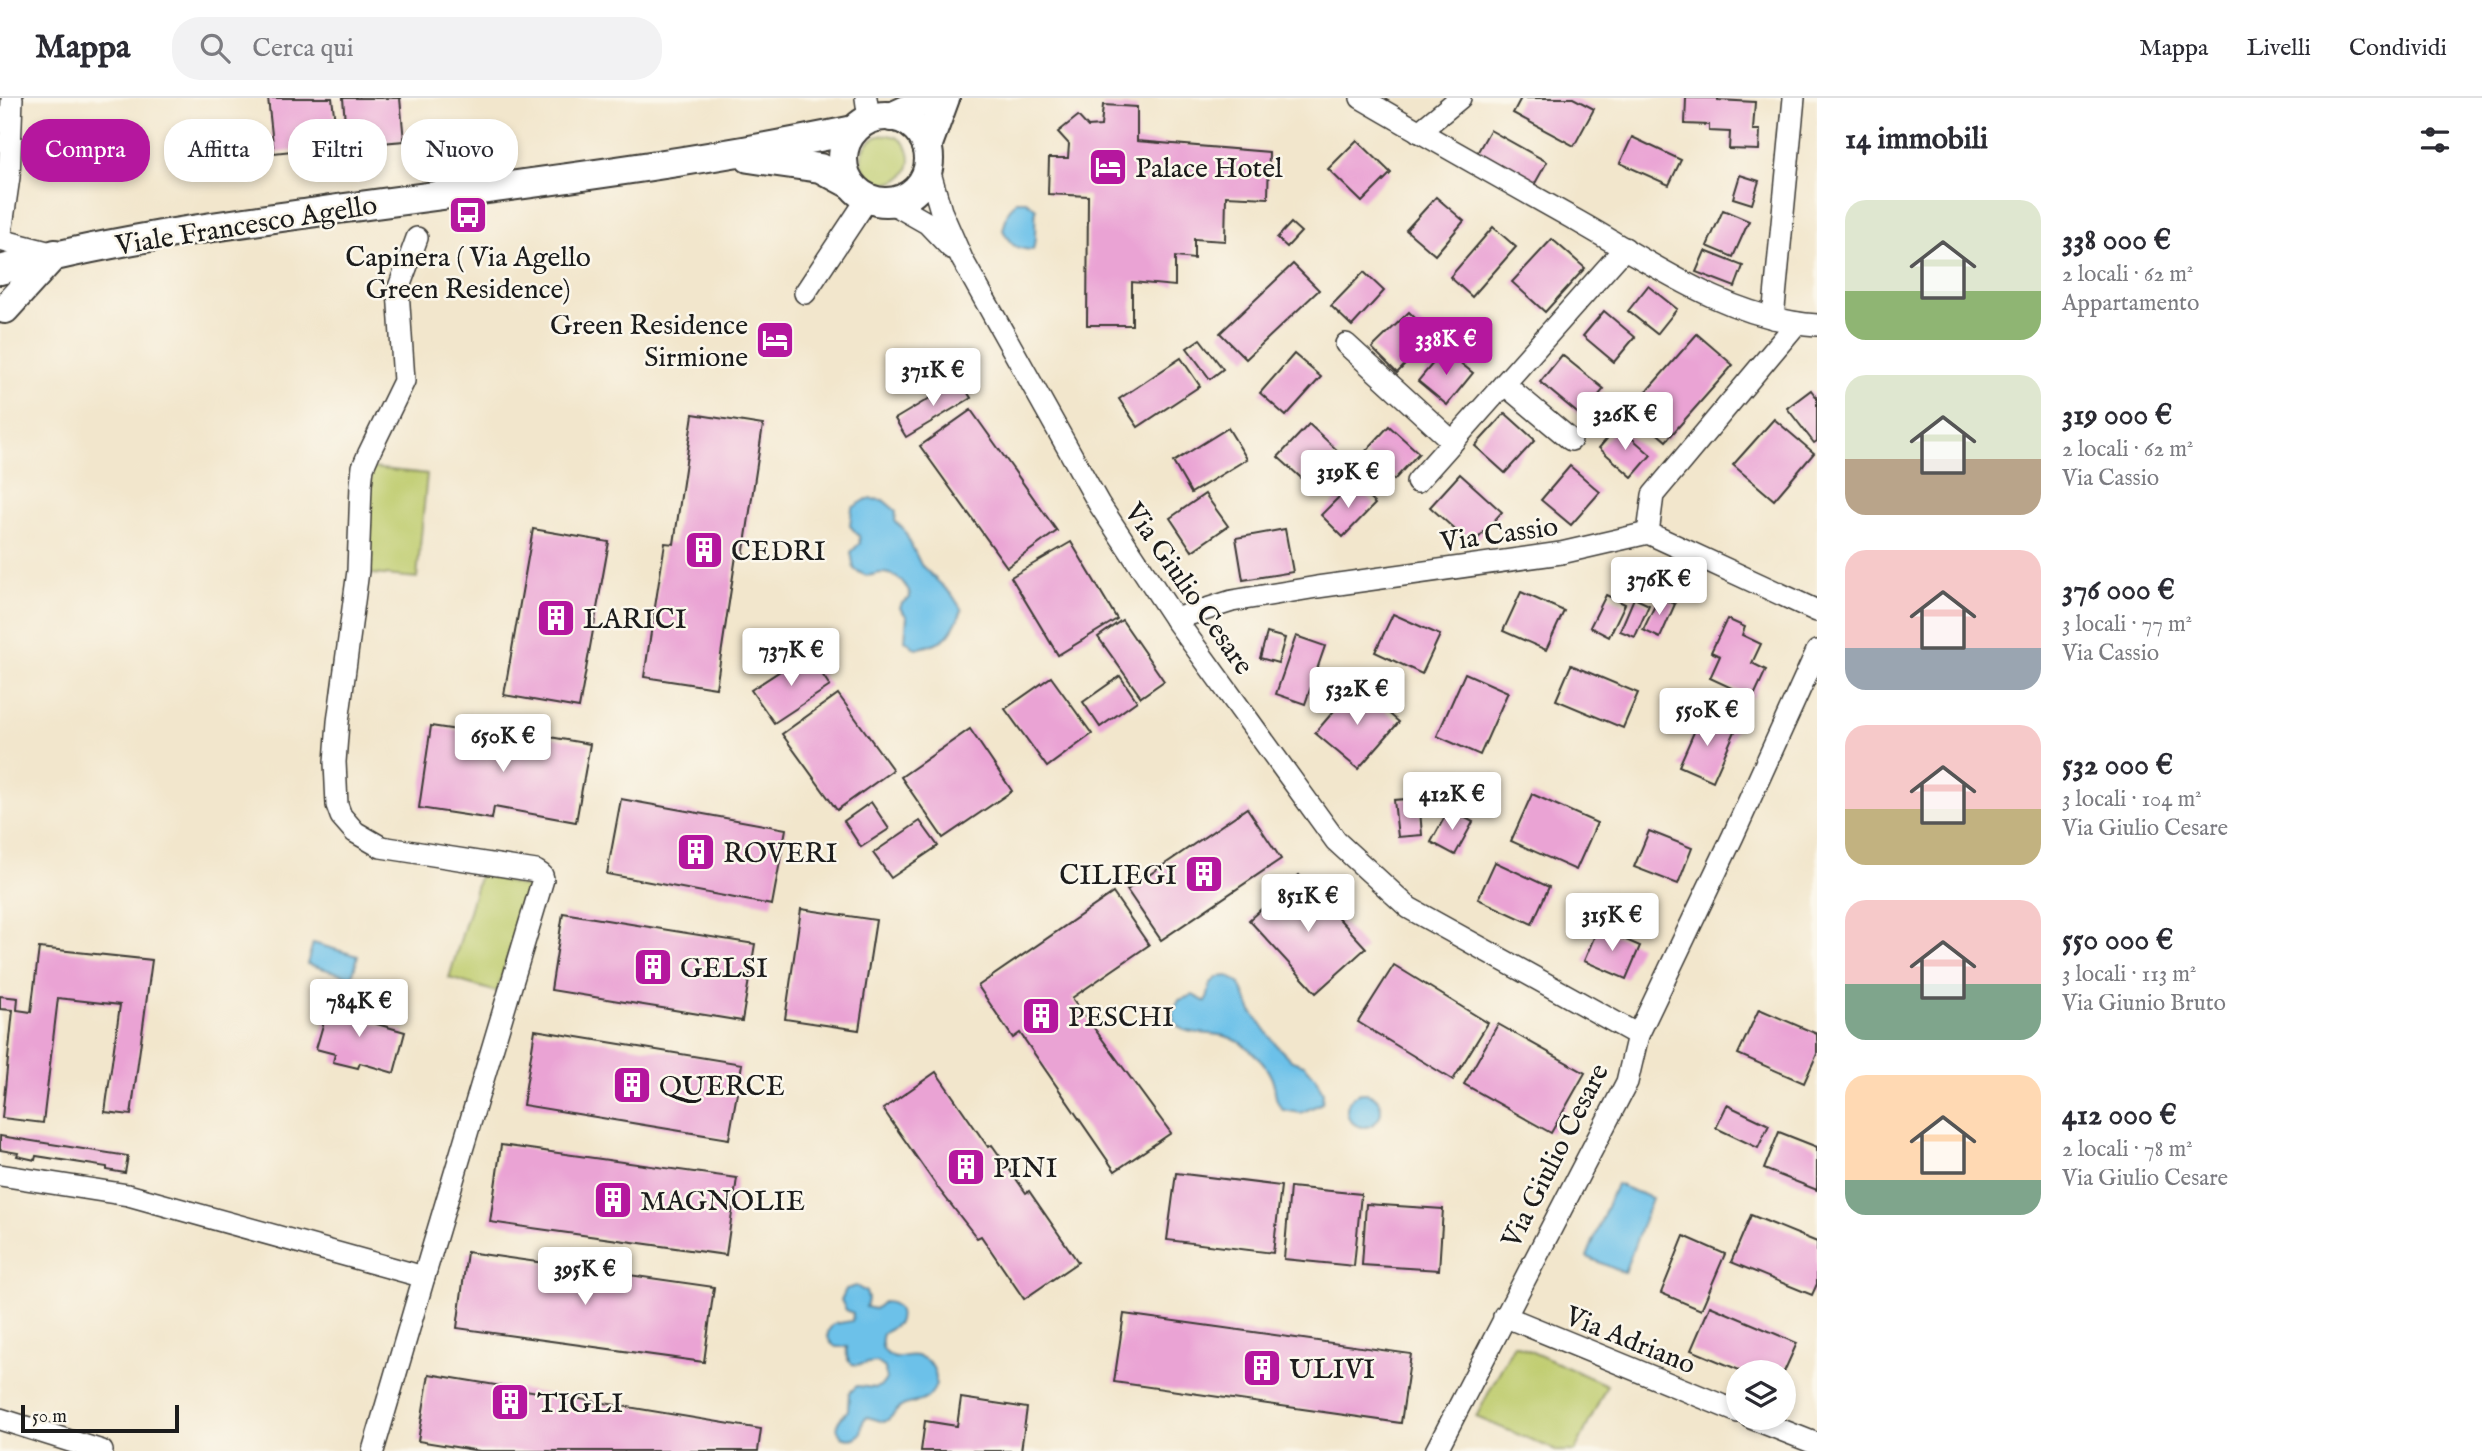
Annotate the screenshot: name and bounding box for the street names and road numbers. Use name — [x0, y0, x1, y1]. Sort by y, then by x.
street label: Viale Francesco Agello — [112, 189, 380, 265]
street label: Via Giulio Cesare — [1115, 496, 1260, 682]
street label: Via Cassio — [1437, 510, 1560, 561]
street label: Via Giulio Cesare — [1494, 1058, 1618, 1255]
street label: Via Adriano — [1559, 1299, 1700, 1383]

